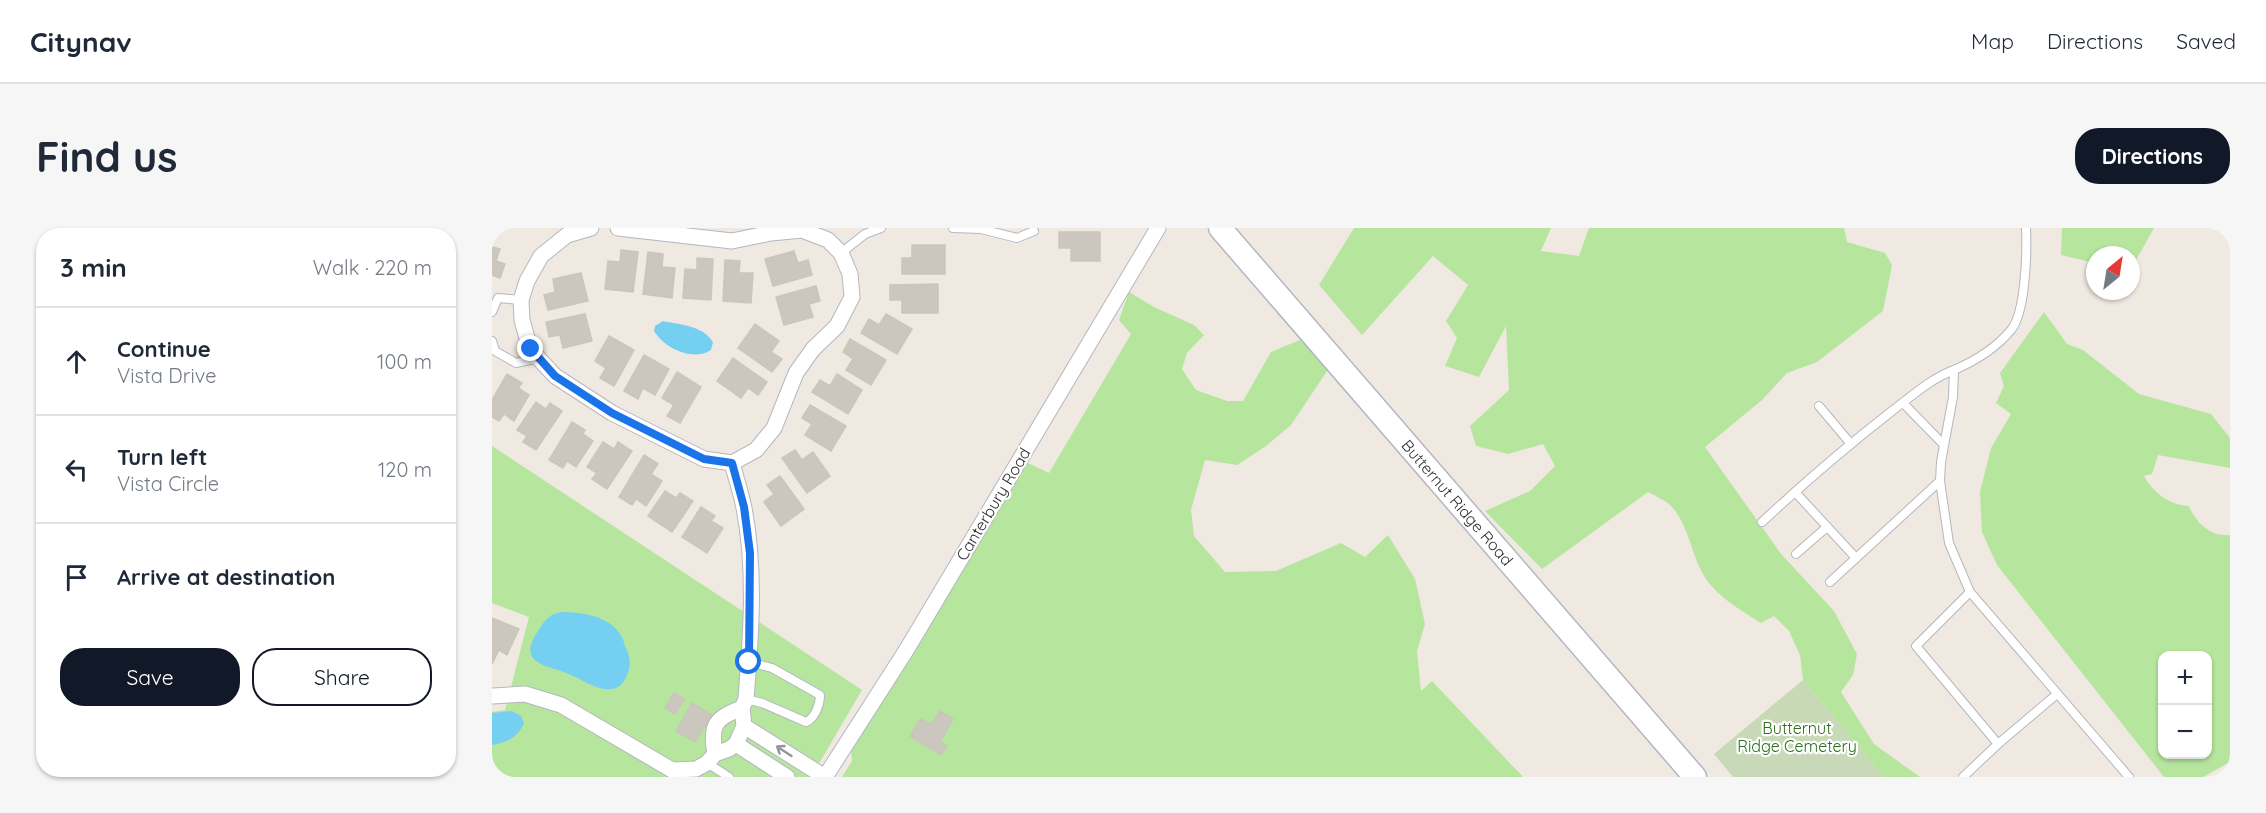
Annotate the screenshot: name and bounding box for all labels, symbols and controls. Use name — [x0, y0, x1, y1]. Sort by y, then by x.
text: Citynav — [30, 24, 132, 59]
text: Map — [1971, 28, 2014, 54]
text: Directions — [2047, 28, 2143, 54]
text: Saved — [2176, 28, 2236, 54]
button: Directions — [2075, 128, 2230, 184]
text: Find us — [36, 130, 178, 183]
north arrow — [2086, 246, 2140, 300]
text: 3 min — [60, 251, 127, 284]
text: Walk · 220 m — [313, 255, 432, 280]
text: Continue — [117, 335, 211, 363]
route end — [517, 335, 543, 361]
icon: ahead — [60, 345, 93, 378]
text: 100 m — [377, 349, 432, 374]
text: Vista Drive — [117, 363, 216, 388]
street label: Butternut Ridge Road — [1397, 435, 1518, 570]
text: Turn left — [117, 443, 207, 471]
street label: Canterbury Road — [951, 444, 1035, 564]
icon: left — [60, 453, 93, 486]
text: 120 m — [378, 457, 432, 482]
text: Vista Circle — [117, 471, 219, 496]
icon: arrive — [60, 561, 93, 594]
text: Arrive at destination — [117, 563, 335, 591]
button: Save — [60, 648, 240, 706]
button: Share — [252, 648, 432, 706]
route start — [735, 648, 761, 674]
map controls — [2158, 651, 2212, 759]
button: + — [2158, 651, 2212, 705]
button: − — [2158, 705, 2212, 759]
park label: Butternut Ridge Cemetery — [1737, 718, 1857, 756]
one-way arrow — [776, 745, 793, 757]

